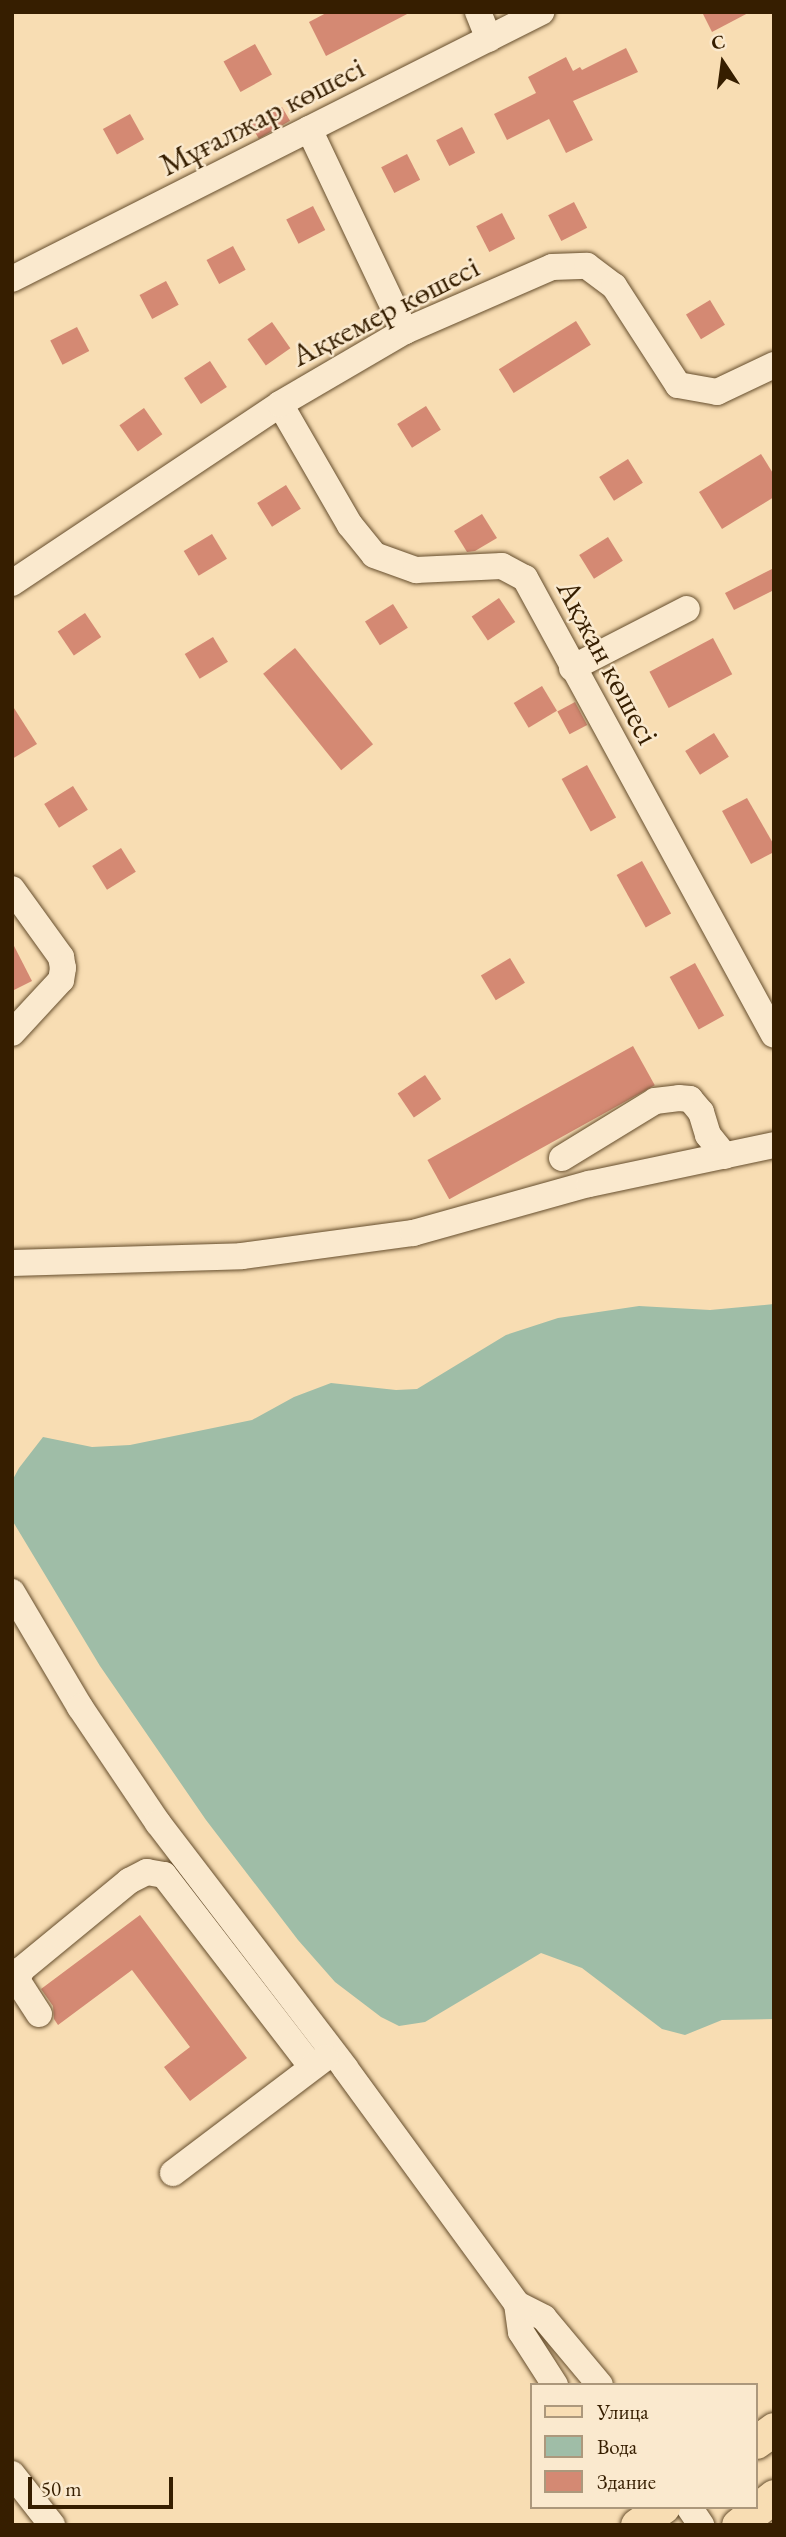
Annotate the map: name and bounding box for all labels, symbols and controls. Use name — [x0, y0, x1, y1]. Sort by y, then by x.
north arrow — [688, 28, 758, 98]
text: С — [709, 28, 728, 56]
street label: Мұғалжар көшесі — [153, 48, 371, 184]
street label: Ақкемер көшесі — [285, 247, 485, 375]
street label: Ақжан көшесі — [549, 573, 667, 751]
legend — [530, 2383, 758, 2509]
text: Улица — [597, 2398, 649, 2425]
text: Вода — [597, 2433, 637, 2460]
scale bar — [32, 2464, 177, 2508]
text: Здание — [597, 2468, 656, 2495]
text: 50 m — [41, 2475, 82, 2502]

